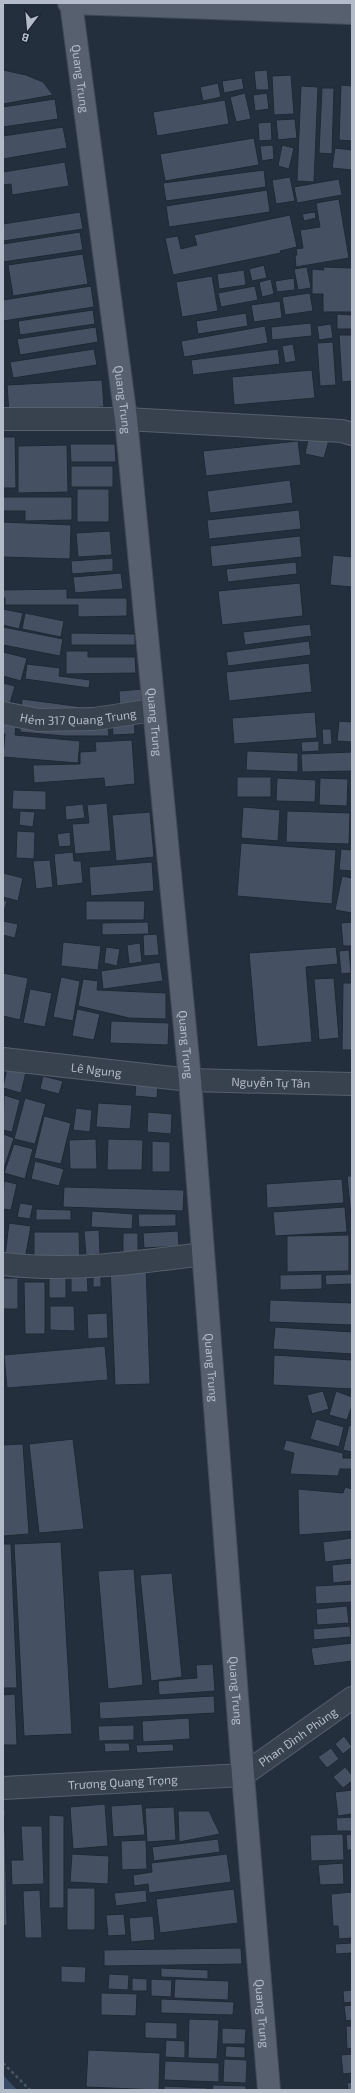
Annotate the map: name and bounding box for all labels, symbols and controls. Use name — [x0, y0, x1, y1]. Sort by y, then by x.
north arrow — [8, 8, 48, 48]
text: B — [20, 31, 30, 45]
street label: Quang Trung — [69, 43, 92, 114]
street label: Quang Trung — [111, 365, 134, 435]
street label: Quang Trung — [144, 687, 166, 757]
street label: Hẻm 317 Quang Trung — [19, 706, 138, 727]
street label: Quang Trung — [175, 1010, 197, 1080]
street label: Lê Ngung — [70, 1060, 123, 1079]
street label: Nguyễn Tự Tân — [231, 1074, 310, 1090]
street label: Quang Trung — [201, 1333, 222, 1403]
street label: Quang Trung — [226, 1656, 246, 1726]
street label: Phan Đình Phùng — [256, 1704, 340, 1769]
street label: Trương Quang Trọng — [68, 1772, 178, 1791]
street label: Quang Trung — [252, 1979, 273, 2049]

